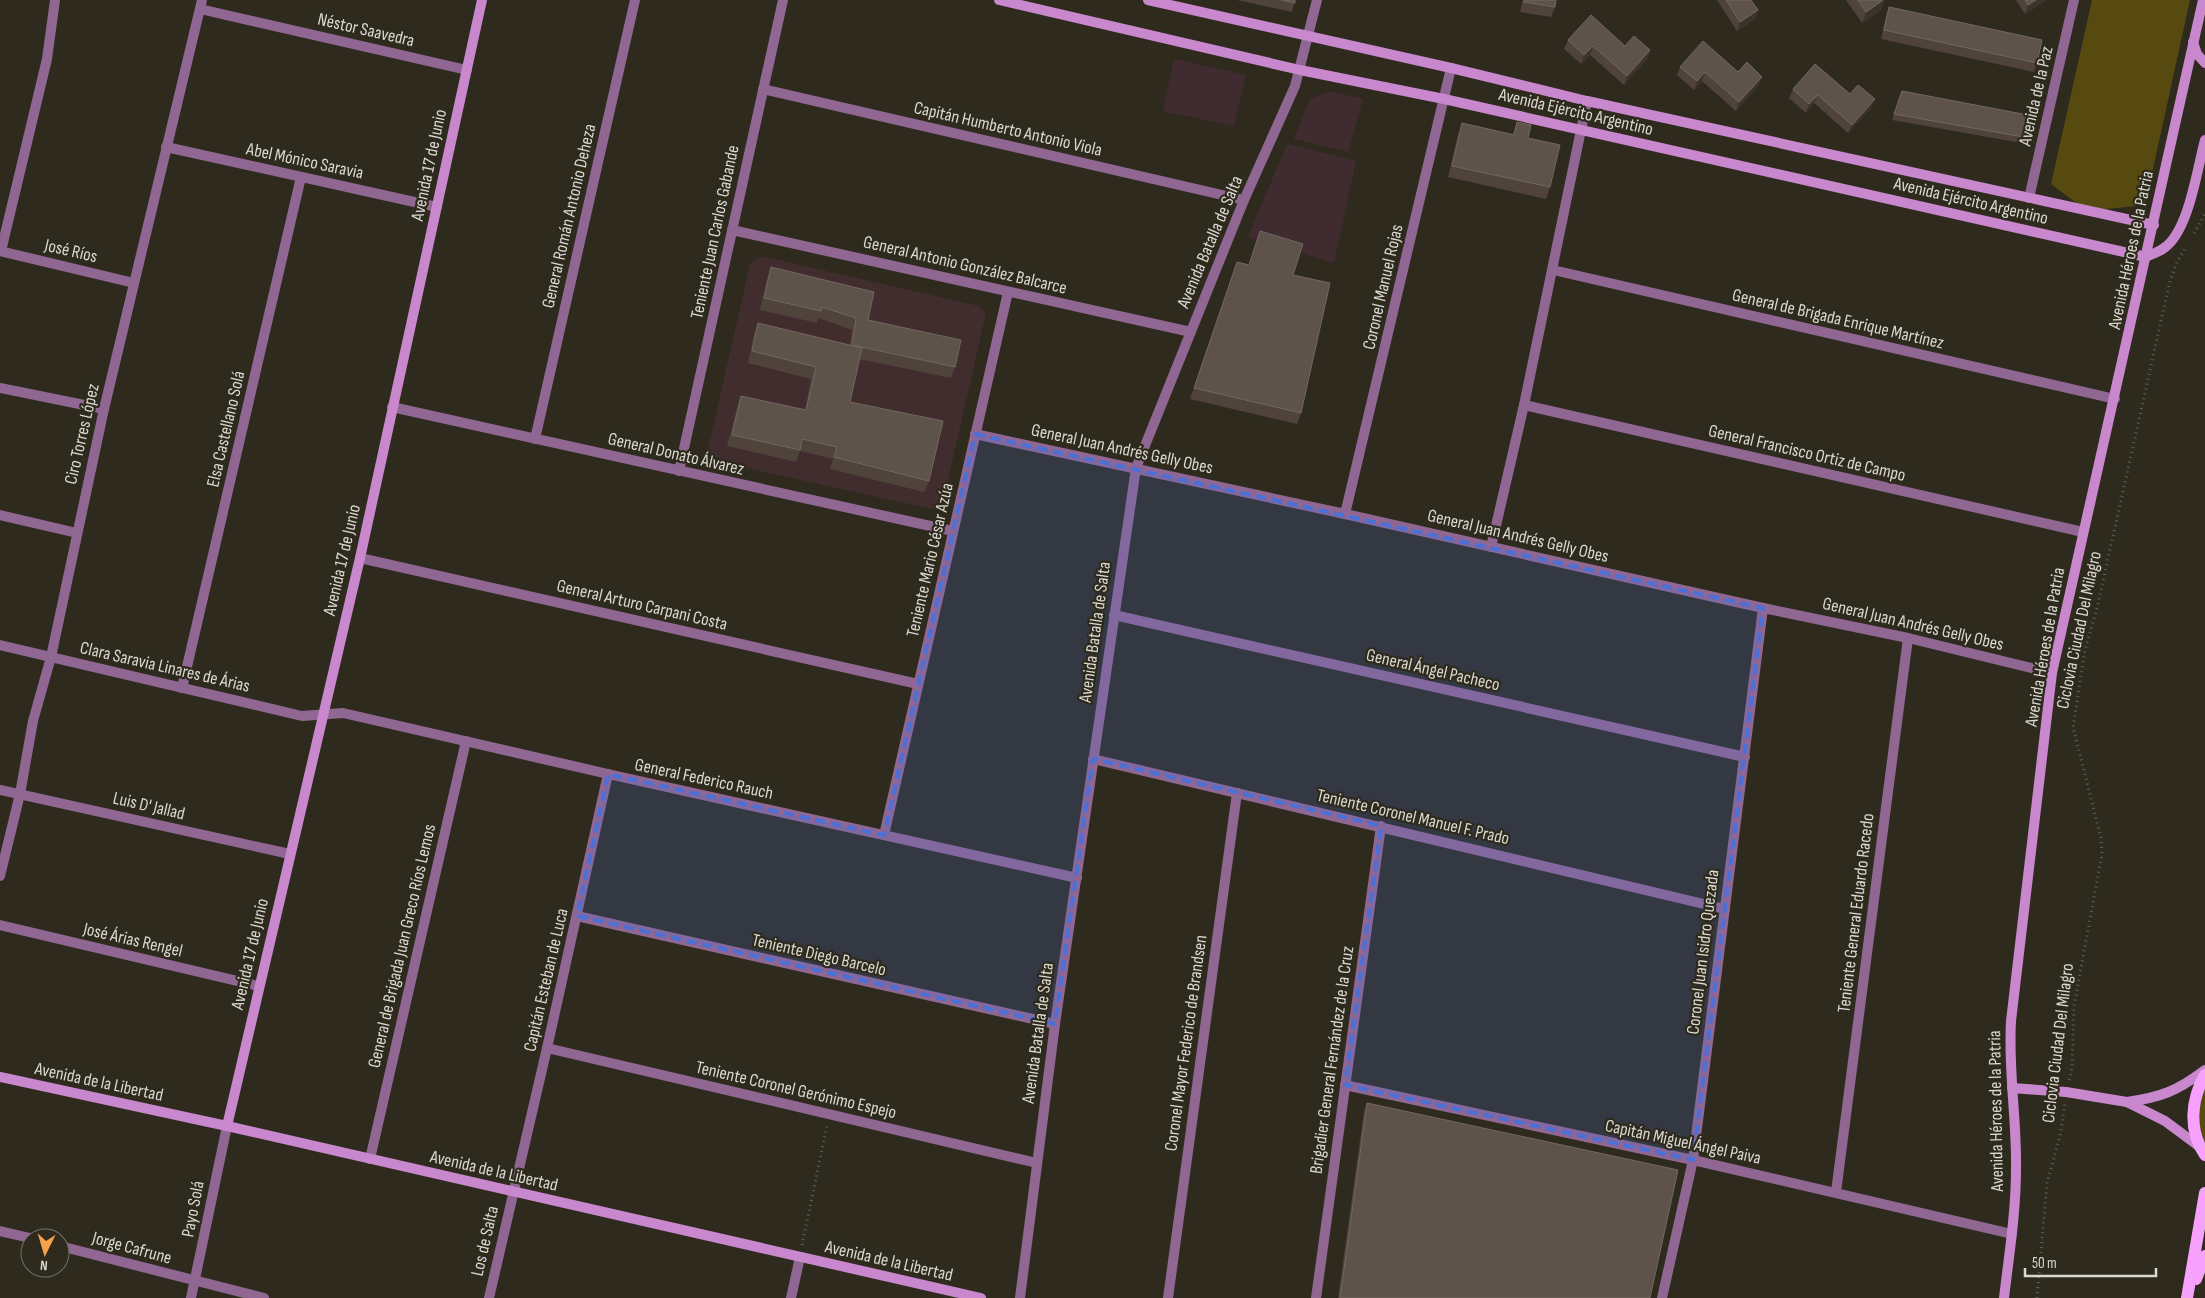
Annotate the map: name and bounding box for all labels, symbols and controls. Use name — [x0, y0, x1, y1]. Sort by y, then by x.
street label: Néstor Saavedra — [316, 9, 416, 51]
street label: Avenida de la Paz — [2014, 44, 2058, 149]
street label: Avenida Ejército Argentino — [1496, 84, 1655, 140]
street label: Capitán Humberto Antonio Viola — [912, 97, 1104, 161]
street label: Avenida 17 de Junio — [407, 107, 451, 224]
street label: General Román Antonio Deheza — [538, 122, 600, 310]
street label: Abel Mónico Saravia — [244, 138, 365, 184]
street label: Teniente Juan Carlos Gabande — [686, 143, 744, 321]
street label: Avenida Héroes de la Patria — [2104, 169, 2158, 332]
street label: Avenida Batalla de Salta — [1172, 173, 1247, 312]
street label: Avenida Ejército Argentino — [1891, 173, 2050, 229]
street label: Coronel Manuel Rojas — [1358, 222, 1408, 352]
street label: General Antonio González Balcarce — [861, 231, 1069, 299]
street label: José Ríos — [42, 235, 99, 267]
street label: General de Brigada Enrique Martínez — [1730, 284, 1946, 354]
street label: Elsa Castellano Solá — [202, 369, 250, 489]
street label: Ciro Torres López — [60, 381, 104, 486]
street label: General Juan Andrés Gelly Obes — [1029, 419, 1215, 479]
street label: General Francisco Ortiz de Campo — [1706, 420, 1908, 486]
street label: General Donato Álvarez — [606, 428, 747, 480]
street label: Teniente Mario César Azúa — [902, 481, 958, 639]
street label: Avenida 17 de Junio — [319, 502, 365, 619]
street label: General Juan Andrés Gelly Obes — [1425, 505, 1611, 567]
street label: Ciclovia Ciudad Del Milagro — [2052, 549, 2106, 711]
street label: Avenida Batalla de Salta — [1075, 560, 1115, 705]
street label: Avenida Héroes de la Patria — [2020, 566, 2069, 729]
street label: General Arturo Carpani Costa — [555, 575, 729, 635]
street label: General Juan Andrés Gelly Obes — [1820, 593, 2006, 655]
street label: Clara Saravia Linares de Árias — [78, 637, 252, 697]
street label: General Ángel Pacheco — [1364, 644, 1502, 696]
street label: General Federico Rauch — [633, 754, 775, 804]
street label: Teniente Coronel Manuel F. Prado — [1315, 785, 1511, 849]
street label: Luis D' Jallad — [111, 788, 187, 824]
street label: Teniente General Eduardo Racedo — [1833, 812, 1879, 1014]
street label: General de Brigada Juan Greco Ríos Lemos — [364, 822, 440, 1070]
street label: Coronel Juan Isidro Quezada — [1682, 868, 1724, 1036]
street label: Avenida 17 de Junio — [227, 896, 273, 1013]
street label: Capitán Esteban de Luca — [519, 906, 573, 1054]
street label: José Árias Rengel — [80, 918, 185, 962]
street label: Teniente Diego Barcelo — [750, 929, 888, 981]
street label: Coronel Mayor Federico de Brandsen — [1160, 934, 1212, 1152]
street label: Brigadier General Fernández de la Cruz — [1306, 944, 1358, 1175]
street label: Avenida Batalla de Salta — [1018, 961, 1058, 1106]
street label: Ciclovia Ciudad Del Milagro — [2038, 962, 2078, 1124]
street label: Avenida Héroes de la Patria — [1984, 1030, 2008, 1193]
street label: Teniente Coronel Gerónimo Espejo — [694, 1057, 898, 1123]
street label: Avenida de la Libertad — [32, 1058, 165, 1106]
street label: Capitán Miguel Ángel Paiva — [1603, 1115, 1763, 1169]
street label: Avenida de la Libertad — [427, 1146, 560, 1196]
street label: Payo Solá — [177, 1179, 209, 1239]
street label: Los de Salta — [467, 1204, 503, 1278]
street label: Jorge Cafrune — [89, 1227, 174, 1269]
north arrow — [20, 1228, 70, 1278]
street label: Avenida de la Libertad — [822, 1236, 955, 1286]
scale bar — [2025, 1246, 2156, 1278]
text: 50 m — [2032, 1254, 2057, 1273]
text: N — [39, 1257, 48, 1274]

